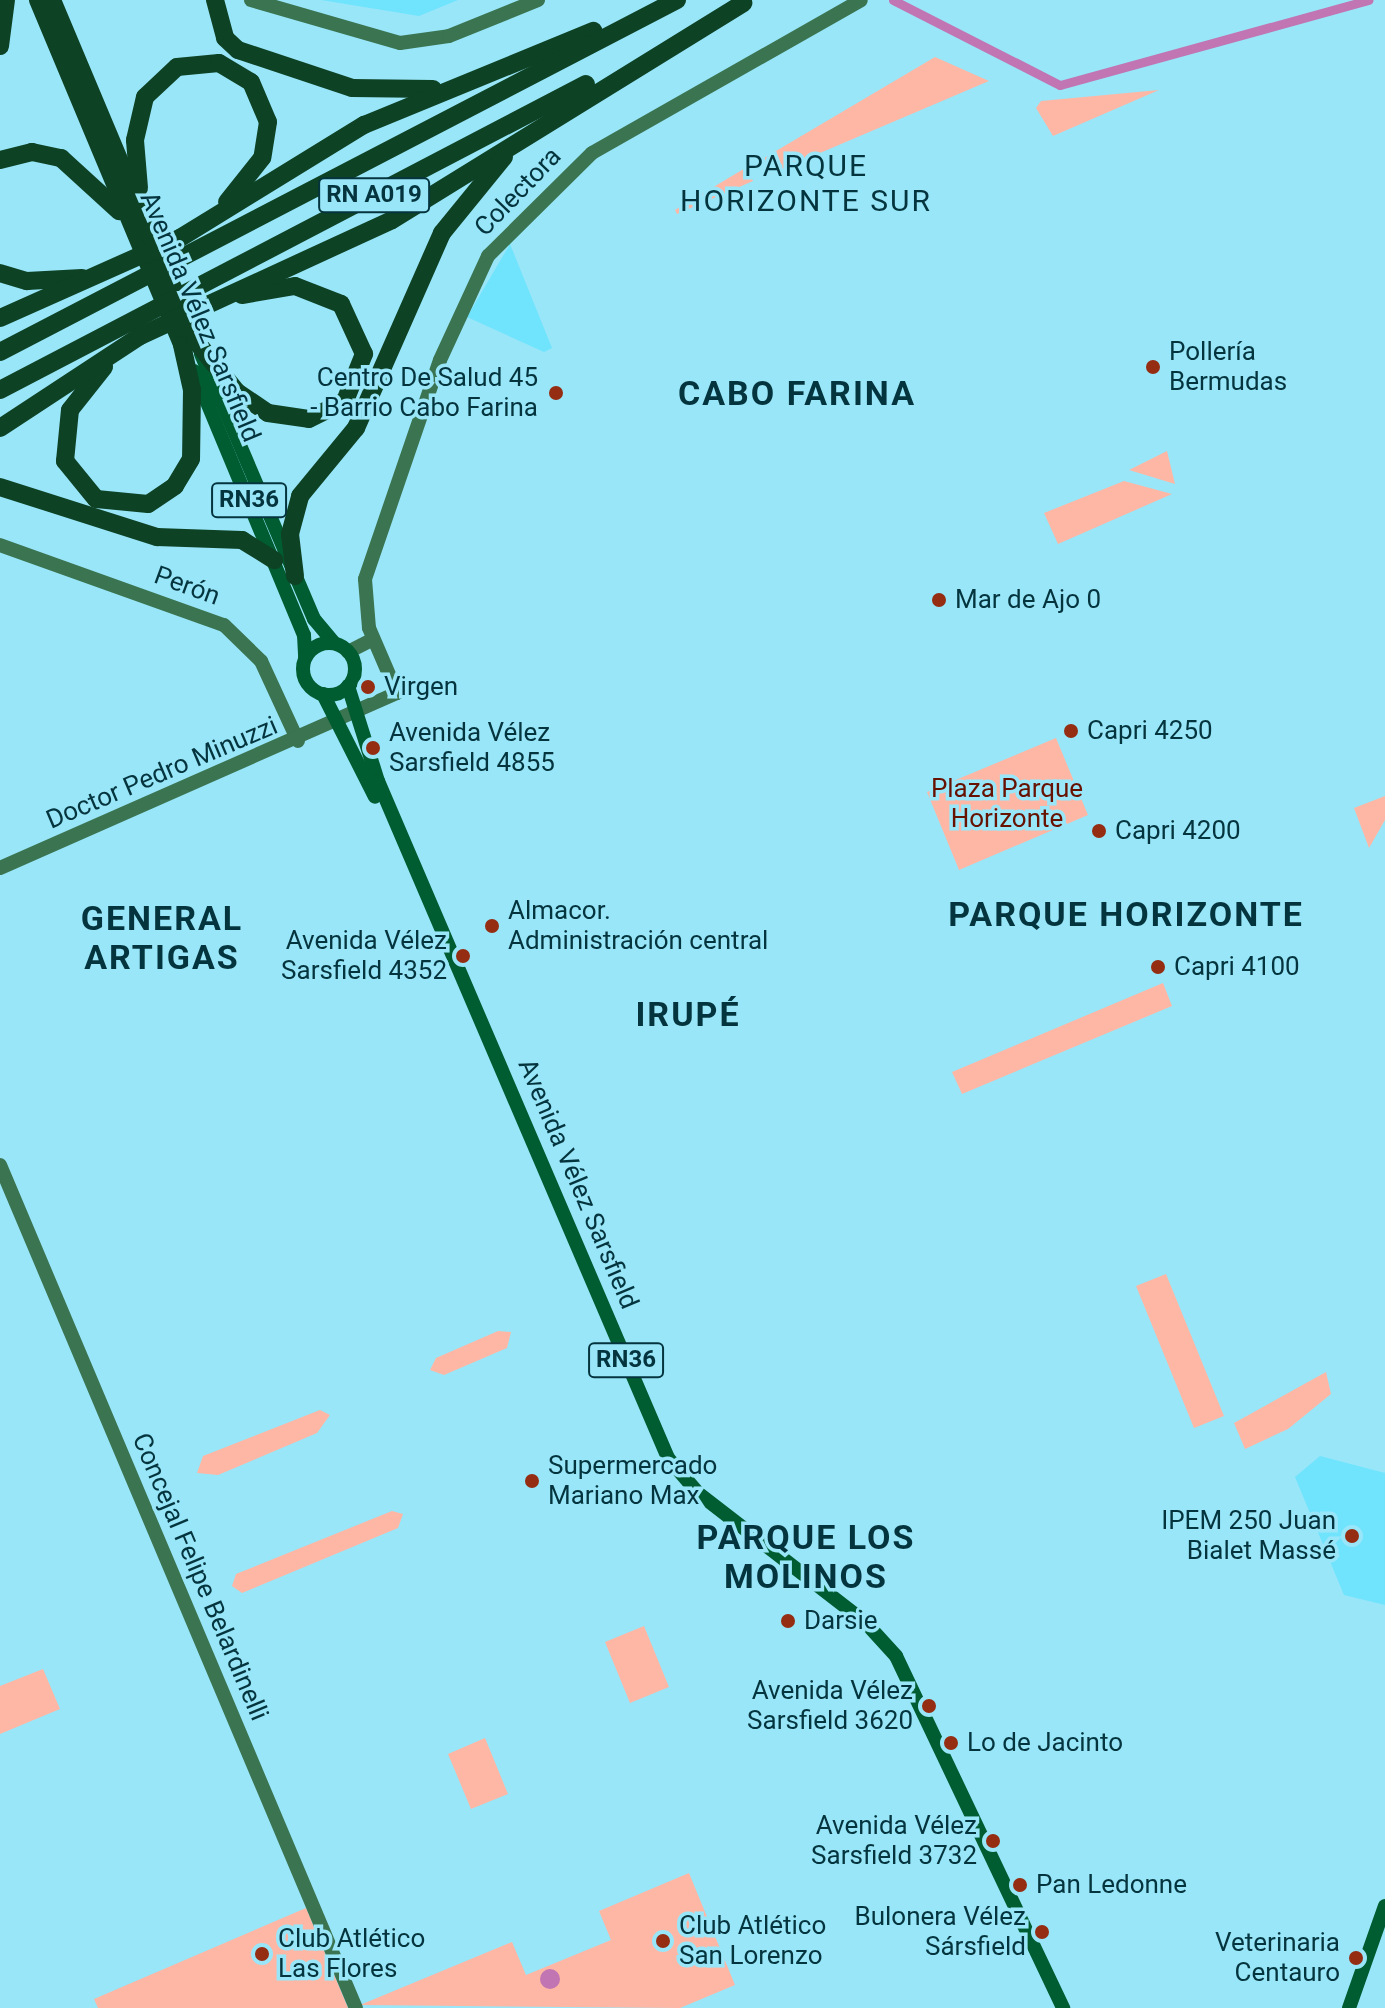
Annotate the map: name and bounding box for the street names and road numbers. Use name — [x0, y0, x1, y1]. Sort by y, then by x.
street label: Colectora — [468, 141, 568, 243]
road number: RN A019 — [318, 175, 430, 215]
street label: Avenida Vélez Sarsfield — [133, 187, 267, 447]
road number: RN36 — [211, 480, 287, 520]
street label: Perón — [150, 560, 224, 612]
street label: Doctor Pedro Minuzzi — [42, 710, 282, 836]
street label: Avenida Vélez Sarsfield — [511, 1054, 645, 1314]
road number: RN36 — [588, 1340, 664, 1380]
street label: Concejal Felipe Belardinelli — [125, 1429, 275, 1725]

